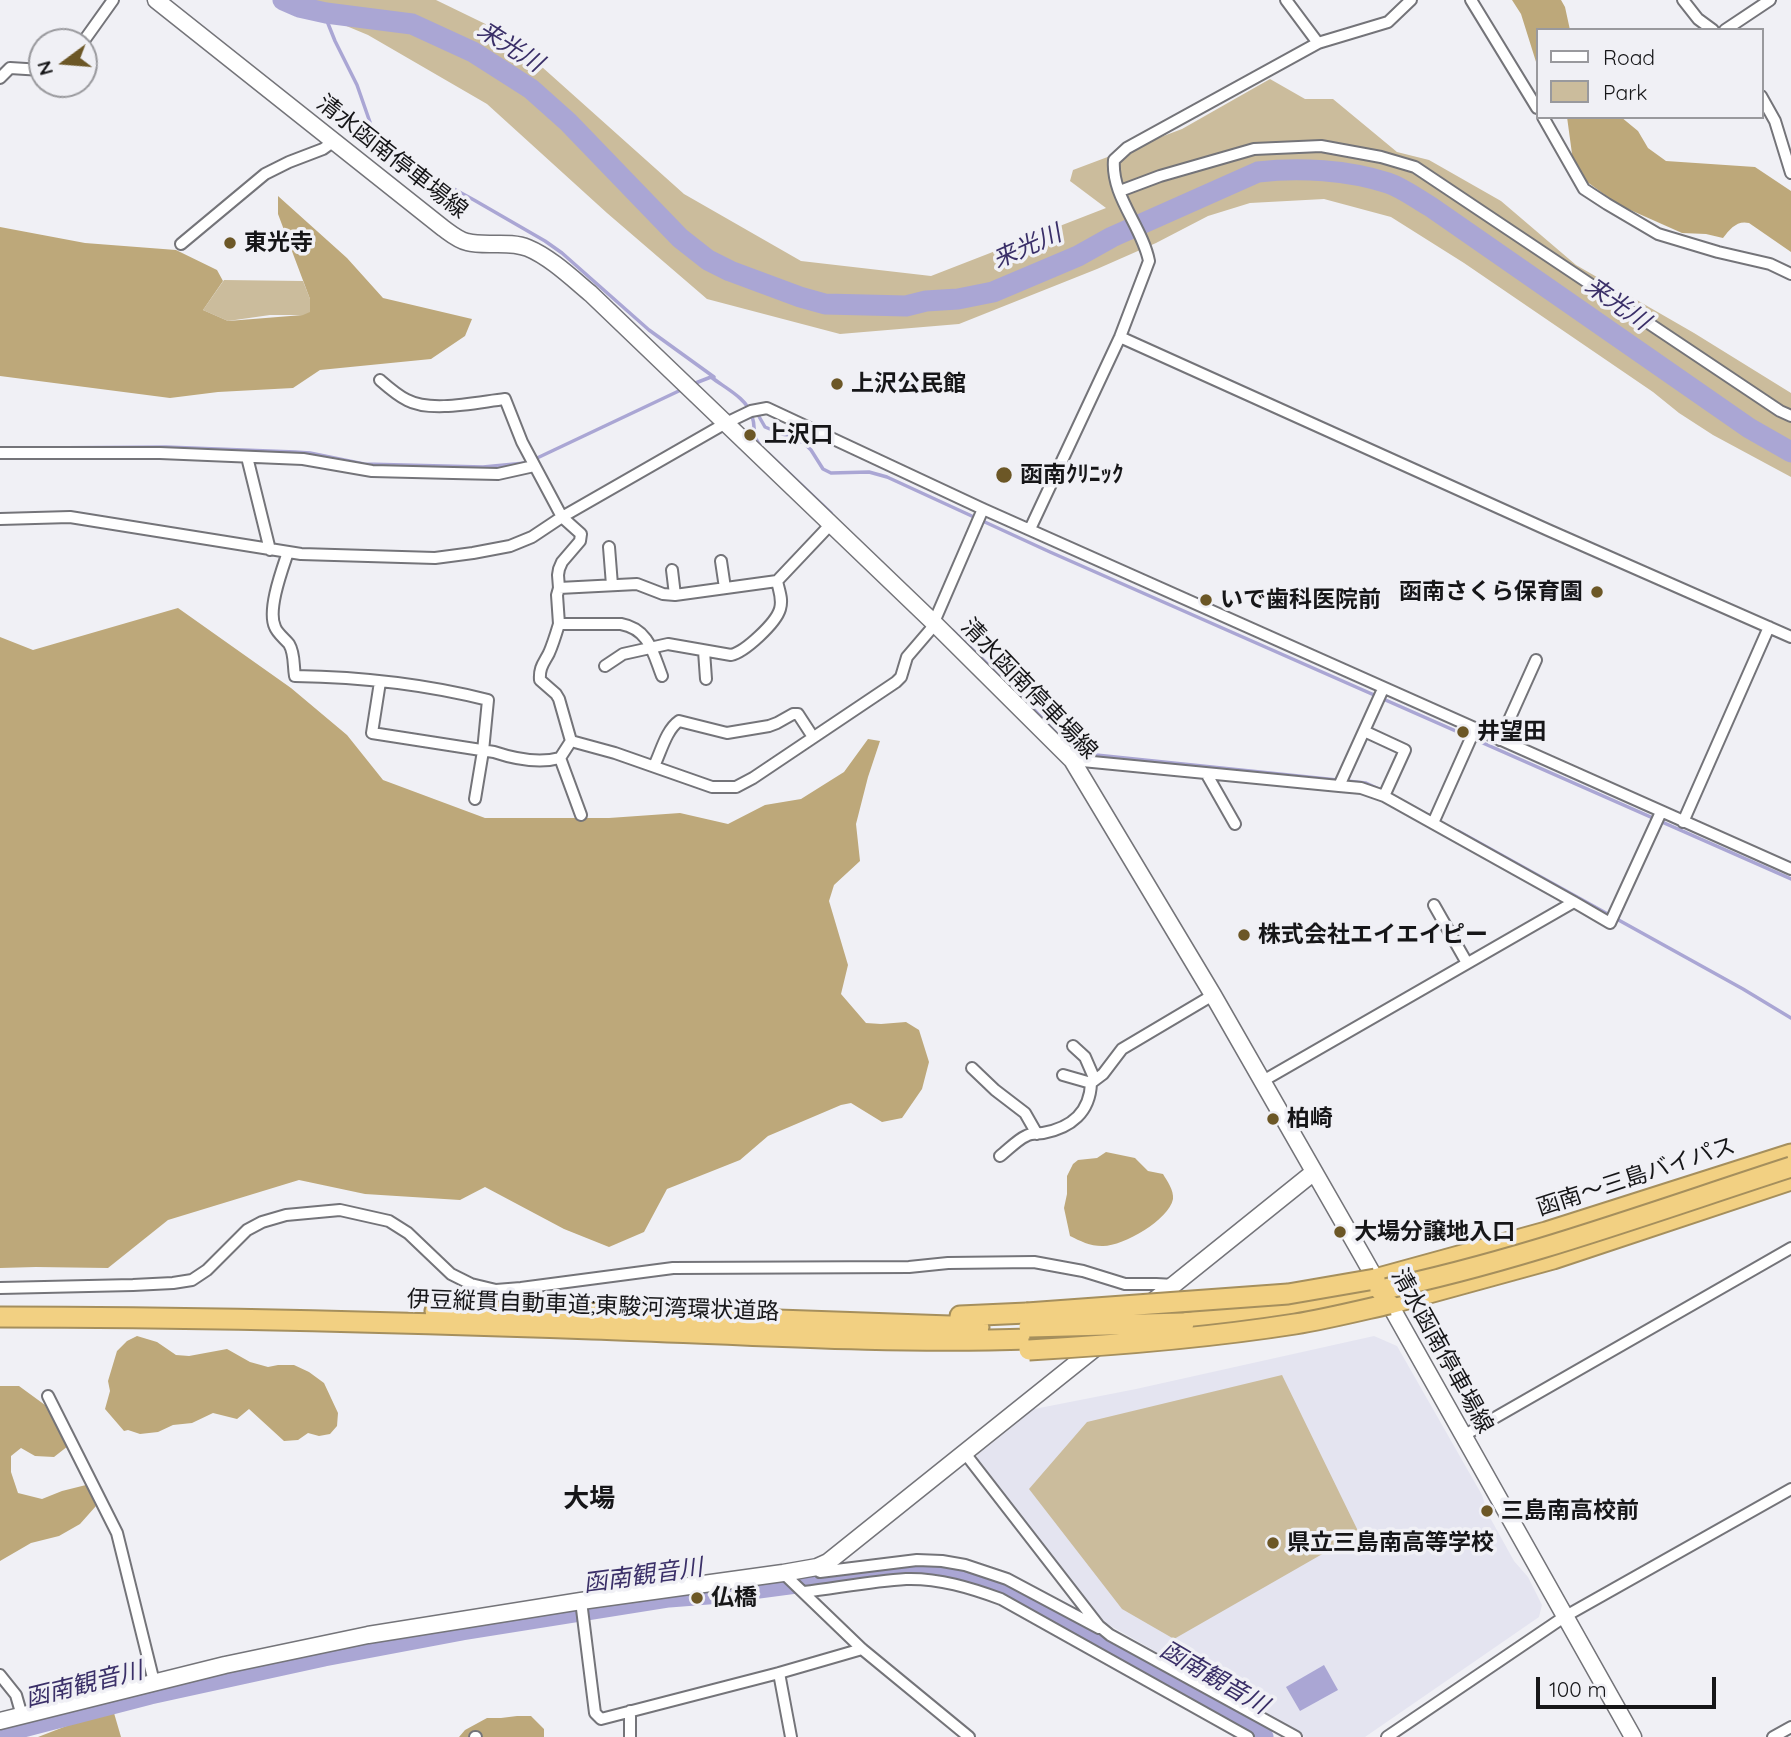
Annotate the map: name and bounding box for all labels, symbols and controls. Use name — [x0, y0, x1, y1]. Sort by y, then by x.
water label: 来光川 — [472, 16, 548, 78]
north arrow — [28, 28, 98, 98]
legend — [1536, 28, 1763, 119]
text: Road — [1603, 44, 1655, 70]
text: N — [31, 58, 58, 78]
text: Park — [1603, 79, 1647, 105]
street label: 清水函南停車場線 — [311, 89, 473, 225]
water label: 来光川 — [988, 219, 1066, 275]
place label: 東光寺 — [244, 229, 313, 257]
marker: 東光寺 — [222, 235, 238, 251]
water label: 来光川 — [1579, 272, 1655, 336]
place label: 上沢公民館 — [851, 370, 966, 398]
marker: 上沢公民館 — [829, 376, 845, 392]
place label: 上沢口 — [764, 421, 833, 449]
marker: 上沢口 — [742, 427, 758, 443]
place label: 函南ｸﾘﾆｯｸ — [1020, 461, 1123, 489]
marker: 函南ｸﾘﾆｯｸ — [994, 465, 1014, 485]
place label: 函南さくら保育園 — [1399, 578, 1583, 606]
marker: 函南さくら保育園 — [1589, 584, 1605, 600]
place label: いで歯科医院前 — [1220, 586, 1381, 614]
marker: いで歯科医院前 — [1198, 592, 1214, 608]
street label: 清水函南停車場線 — [955, 613, 1103, 765]
place label: 井望田 — [1477, 718, 1546, 746]
marker: 井望田 — [1455, 724, 1471, 740]
place label: 株式会社エイエイピー — [1258, 921, 1488, 949]
marker: 株式会社エイエイピー — [1236, 927, 1252, 943]
place label: 柏崎 — [1287, 1105, 1333, 1133]
marker: 柏崎 — [1265, 1111, 1281, 1127]
street label: 函南～三島バイパス — [1533, 1132, 1739, 1222]
place label: 大場分譲地入口 — [1354, 1218, 1515, 1246]
marker: 大場分譲地入口 — [1332, 1224, 1348, 1240]
street label: 清水函南停車場線 — [1385, 1264, 1499, 1438]
street label: 伊豆縦貫自動車道;東駿河湾環状道路 — [406, 1286, 780, 1326]
district label: 大場 — [563, 1483, 615, 1515]
place label: 三島南高校前 — [1501, 1497, 1639, 1525]
marker: 三島南高校前 — [1479, 1503, 1495, 1519]
place label: 県立三島南高等学校 — [1287, 1529, 1494, 1557]
marker: 県立三島南高等学校 — [1265, 1535, 1281, 1551]
water label: 函南観音川 — [582, 1553, 704, 1599]
place label: 仏橋 — [711, 1584, 757, 1612]
marker: 仏橋 — [689, 1590, 705, 1606]
water label: 函南観音川 — [1155, 1636, 1273, 1720]
water label: 函南観音川 — [22, 1657, 146, 1713]
scale bar — [1539, 1664, 1719, 1708]
text: 100 m — [1549, 1676, 1607, 1702]

